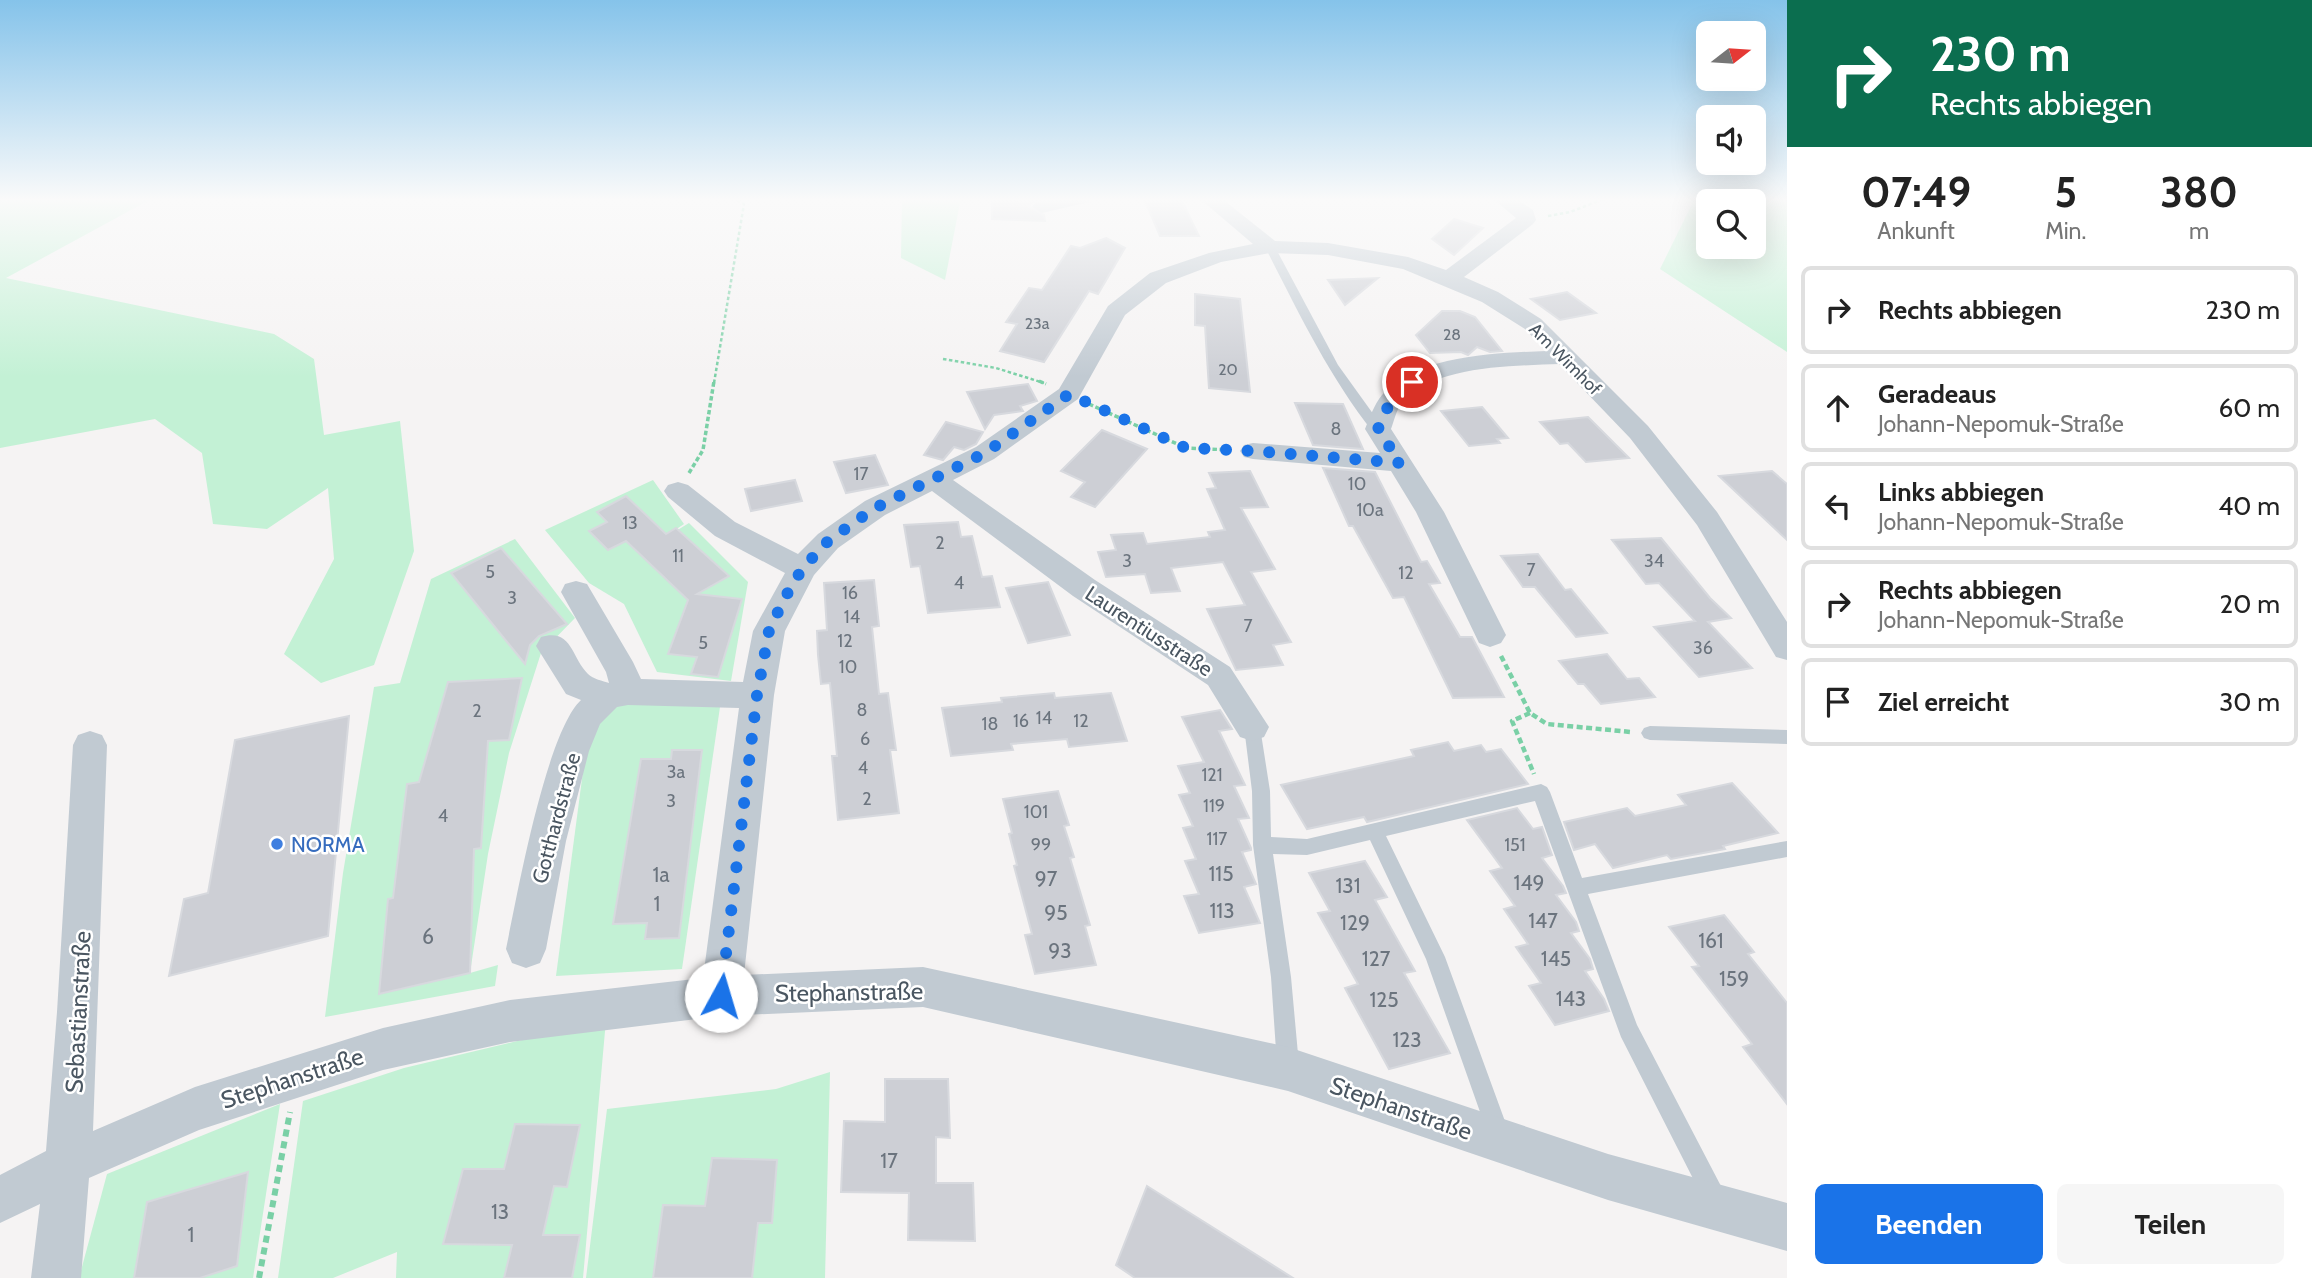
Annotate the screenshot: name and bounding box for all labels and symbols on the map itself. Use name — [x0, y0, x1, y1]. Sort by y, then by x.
north arrow — [1696, 21, 1766, 91]
house number: 23a — [1025, 314, 1050, 333]
street label: Am Wimhof — [1524, 318, 1606, 400]
house number: 28 — [1443, 325, 1461, 344]
pin — [1382, 352, 1442, 412]
house number: 20 — [1218, 360, 1238, 379]
house number: 8 — [1331, 418, 1341, 440]
house number: 17 — [854, 463, 868, 485]
house number: 10 — [1348, 473, 1366, 495]
house number: 10a — [1356, 499, 1384, 521]
house number: 13 — [622, 512, 638, 534]
house number: 2 — [935, 532, 945, 554]
house number: 11 — [672, 545, 684, 567]
house number: 3 — [1122, 550, 1132, 572]
house number: 34 — [1644, 550, 1664, 572]
house number: 7 — [1526, 559, 1536, 581]
house number: 5 — [485, 561, 495, 583]
house number: 12 — [1398, 562, 1414, 584]
house number: 4 — [954, 572, 964, 594]
street label: Laurentiusstraße — [1081, 581, 1217, 682]
house number: 16 — [842, 582, 858, 604]
house number: 3 — [507, 587, 517, 609]
house number: 14 — [844, 606, 860, 628]
house number: 7 — [1243, 615, 1253, 637]
house number: 12 — [837, 630, 853, 652]
house number: 5 — [698, 632, 708, 654]
house number: 36 — [1693, 637, 1713, 659]
house number: 10 — [839, 656, 857, 678]
house number: 8 — [857, 699, 867, 721]
house number: 2 — [472, 700, 482, 722]
house number: 14 — [1036, 707, 1052, 729]
house number: 16 — [1013, 710, 1029, 732]
house number: 12 — [1073, 710, 1089, 732]
house number: 18 — [982, 713, 998, 735]
house number: 6 — [860, 728, 870, 750]
street label: Gotthardstraße — [527, 750, 585, 886]
house number: 4 — [858, 757, 868, 779]
house number: 3a — [667, 761, 686, 783]
house number: 121 — [1201, 764, 1223, 786]
house number: 2 — [862, 788, 872, 810]
house number: 3 — [666, 790, 676, 812]
house number: 119 — [1203, 795, 1225, 817]
house number: 101 — [1024, 801, 1048, 823]
house number: 4 — [438, 805, 448, 827]
house number: 117 — [1207, 828, 1227, 850]
place label: NORMA — [291, 832, 365, 857]
house number: 99 — [1031, 834, 1051, 856]
house number: 151 — [1504, 834, 1526, 856]
marker: NORMA — [269, 836, 285, 852]
house number: 115 — [1208, 861, 1234, 886]
house number: 1a — [653, 862, 669, 887]
house number: 97 — [1035, 866, 1058, 891]
house number: 149 — [1514, 870, 1544, 895]
house number: 131 — [1335, 873, 1361, 898]
house number: 1 — [654, 891, 660, 916]
house number: 113 — [1209, 898, 1235, 923]
house number: 95 — [1044, 900, 1068, 925]
house number: 147 — [1528, 908, 1558, 933]
house number: 129 — [1340, 910, 1370, 935]
house number: 6 — [422, 924, 434, 949]
house number: 161 — [1698, 928, 1724, 953]
street label: Sebastianstraße — [59, 930, 97, 1094]
house number: 93 — [1048, 938, 1072, 963]
house number: 127 — [1362, 946, 1391, 971]
house number: 145 — [1541, 946, 1571, 971]
position arrow — [684, 959, 758, 1033]
house number: 159 — [1719, 966, 1749, 991]
street label: Stephanstraße — [775, 976, 923, 1008]
house number: 143 — [1556, 986, 1586, 1011]
house number: 125 — [1369, 987, 1399, 1012]
house number: 123 — [1392, 1027, 1422, 1052]
street label: Stephanstraße — [217, 1041, 367, 1115]
street label: Stephanstraße — [1326, 1070, 1476, 1146]
house number: 17 — [880, 1148, 898, 1173]
house number: 13 — [491, 1199, 509, 1224]
house number: 1 — [188, 1222, 194, 1247]

